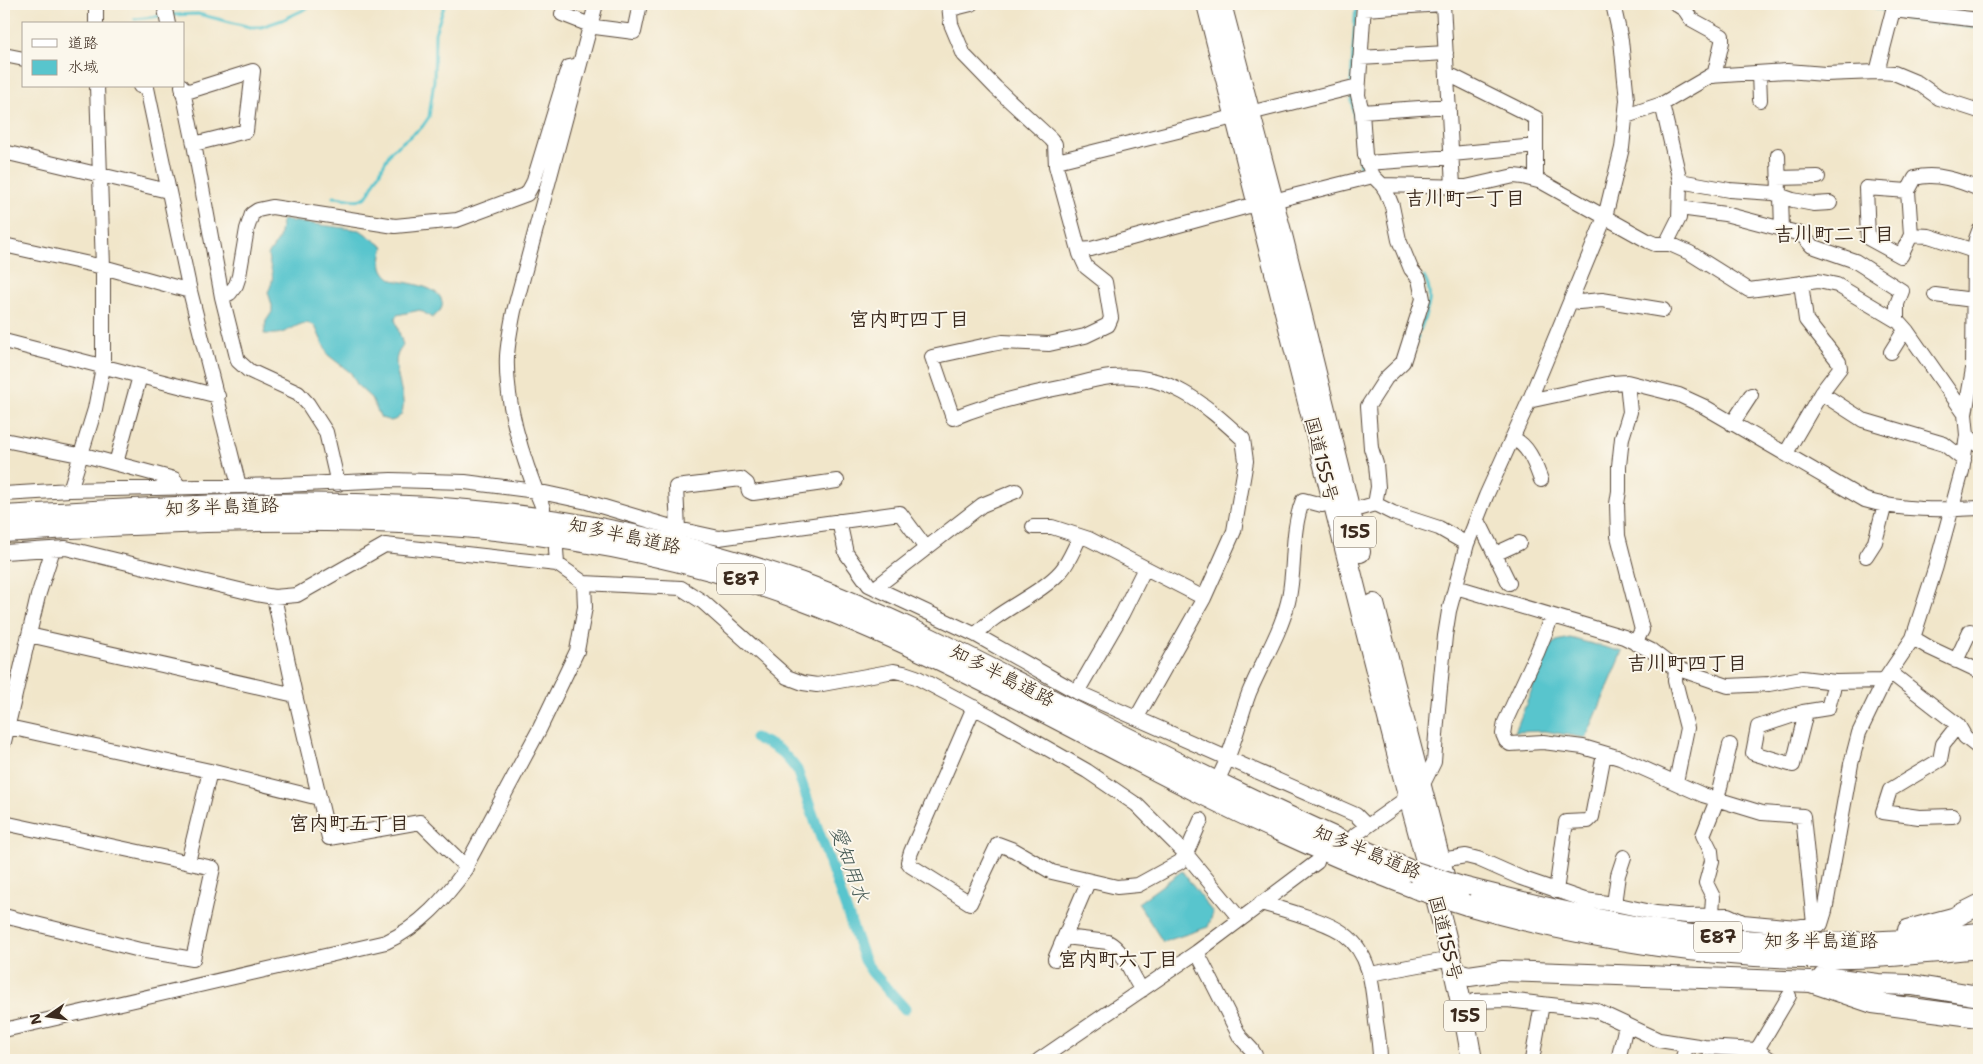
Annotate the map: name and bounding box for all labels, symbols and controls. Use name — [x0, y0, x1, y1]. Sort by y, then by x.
legend — [22, 22, 185, 88]
text: 道路 — [68, 33, 98, 53]
text: 水域 — [68, 57, 98, 77]
district label: 吉川町一丁目 — [1405, 185, 1525, 211]
district label: 吉川町二丁目 — [1774, 221, 1894, 247]
district label: 宮内町四丁目 — [849, 306, 969, 332]
street label: 国道155号 — [1299, 414, 1344, 504]
street label: 知多半島道路 — [165, 492, 279, 521]
street label: 知多半島道路 — [567, 511, 683, 560]
road number: 155 — [1334, 516, 1376, 548]
road number: E87 — [717, 564, 765, 594]
street label: 知多半島道路 — [946, 638, 1059, 712]
district label: 吉川町四丁目 — [1627, 650, 1747, 676]
district label: 宮内町五丁目 — [289, 810, 409, 836]
street label: 知多半島道路 — [1310, 819, 1425, 884]
water label: 愛知用水 — [824, 822, 876, 906]
street label: 国道155号 — [1423, 893, 1468, 983]
road number: E87 — [1694, 922, 1742, 952]
street label: 知多半島道路 — [1764, 928, 1878, 953]
district label: 宮内町六丁目 — [1058, 946, 1178, 972]
north arrow — [22, 992, 72, 1042]
road number: 155 — [1444, 1000, 1486, 1032]
text: N — [25, 1011, 45, 1026]

